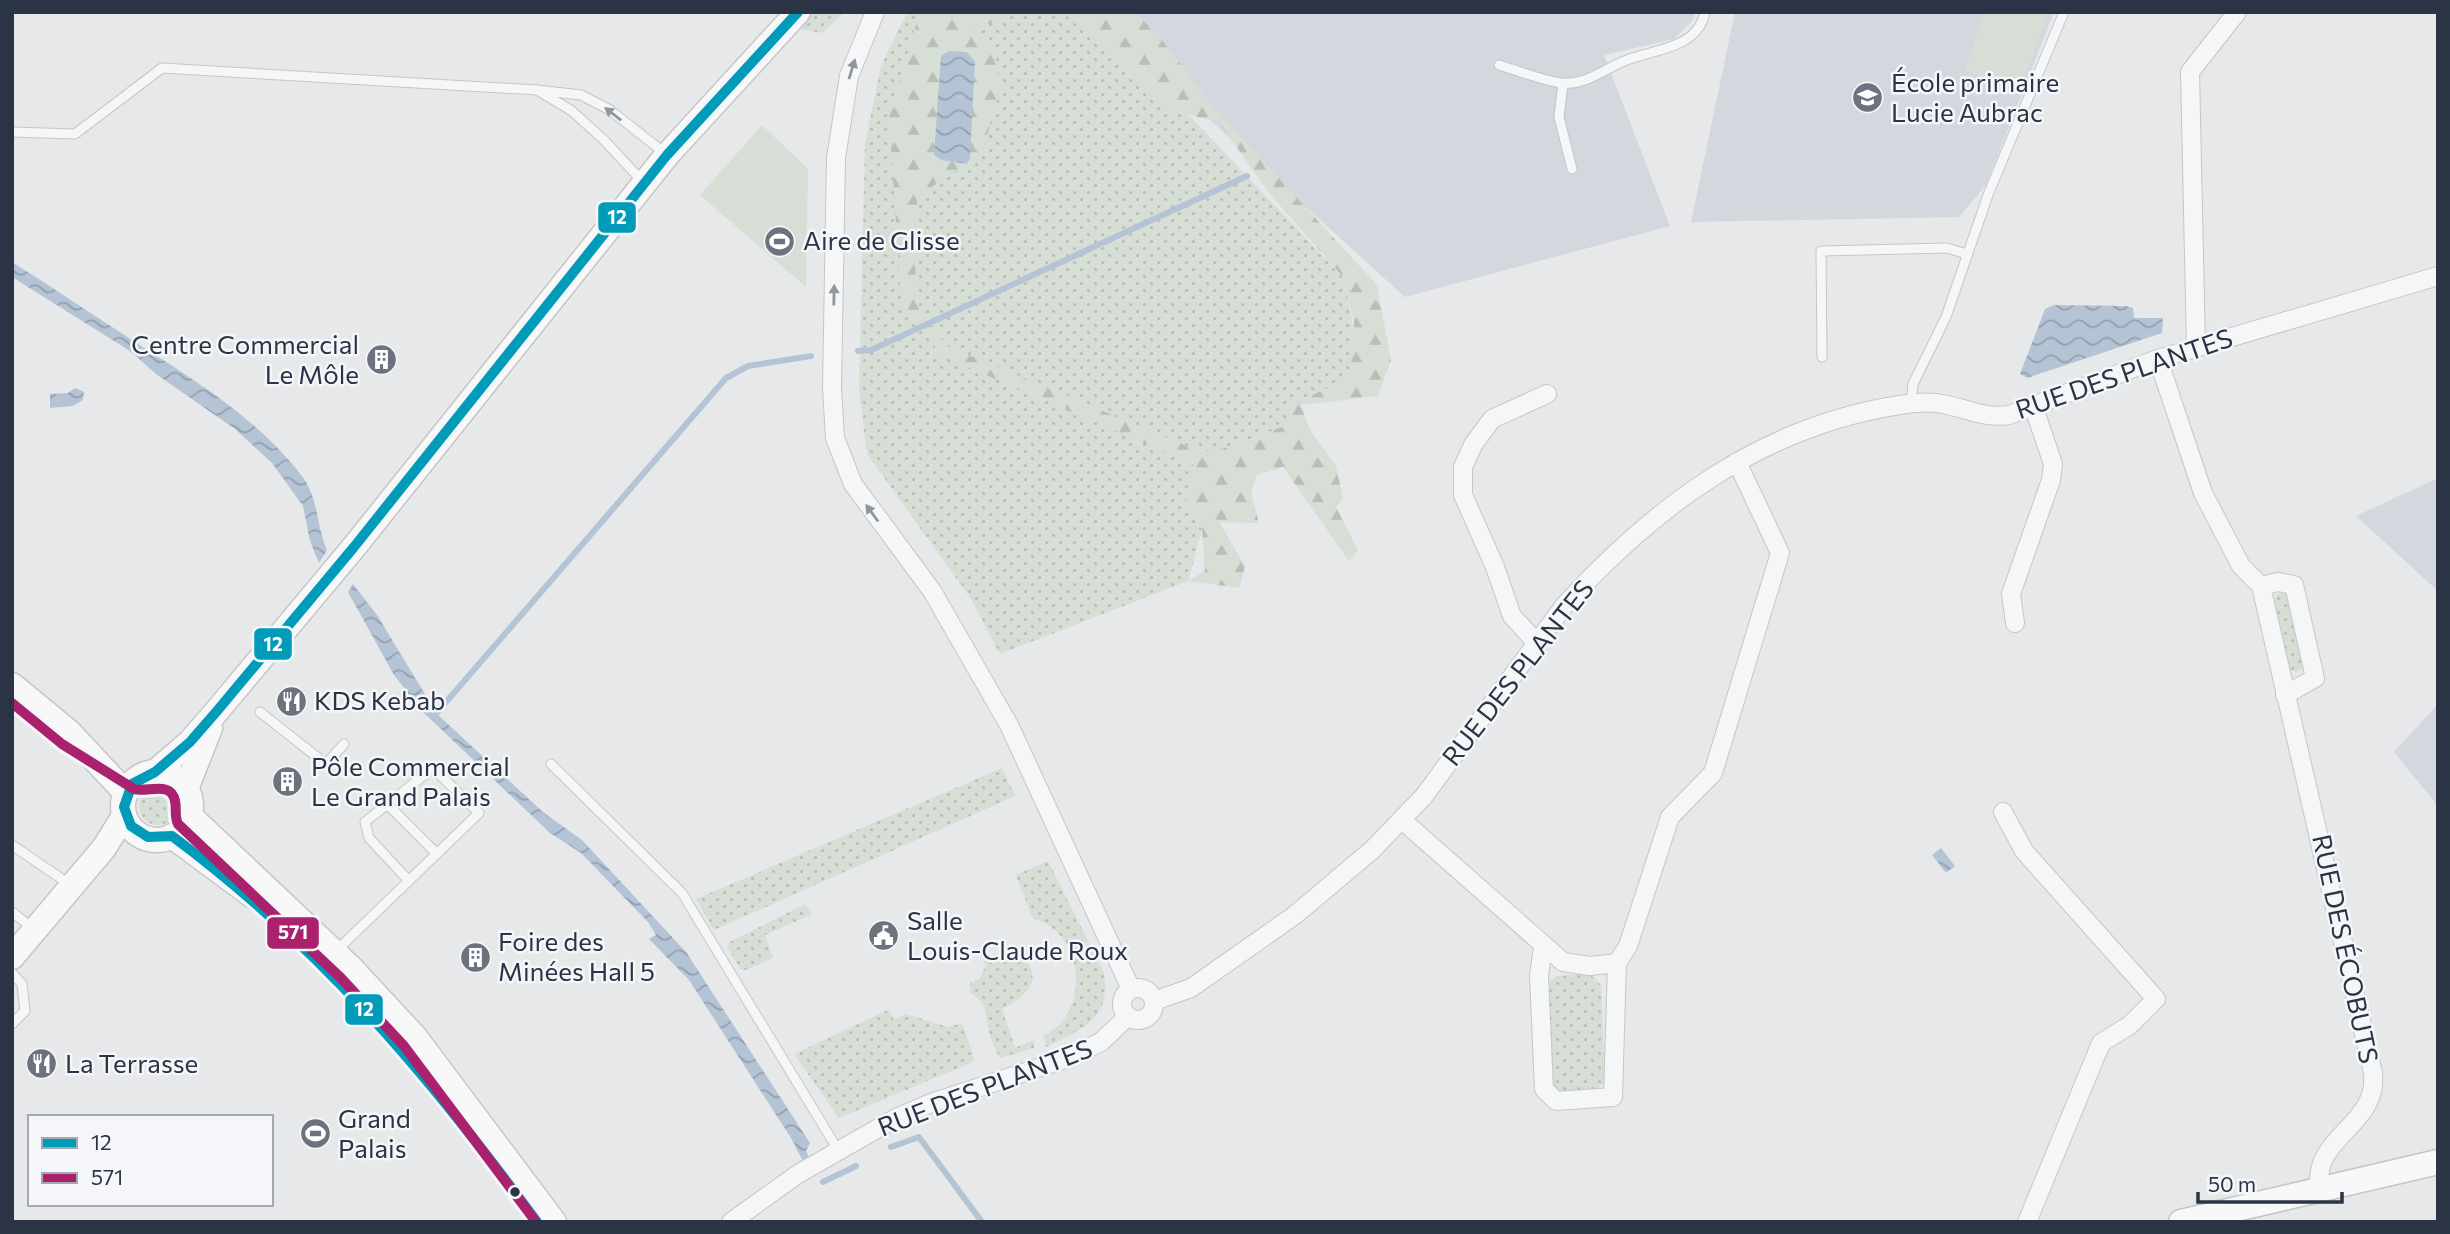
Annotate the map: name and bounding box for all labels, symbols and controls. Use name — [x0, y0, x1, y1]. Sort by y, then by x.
one-way arrow — [847, 58, 857, 79]
place label: École primaire Lucie Aubrac — [1891, 66, 2059, 127]
school or university icon: École primaire Lucie Aubrac — [1851, 81, 1885, 115]
one-way arrow — [604, 108, 622, 122]
line badge: 12 — [597, 201, 637, 234]
text: 12 — [607, 205, 627, 228]
sports icon: Aire de Glisse — [763, 224, 797, 258]
place label: Aire de Glisse — [803, 224, 960, 255]
one-way arrow — [828, 283, 840, 305]
street label: RUE DES PLANTES — [2011, 321, 2236, 424]
place label: Centre Commercial Le Môle — [131, 328, 359, 389]
building icon: Centre Commercial Le Môle — [365, 343, 399, 377]
one-way arrow — [865, 504, 879, 522]
street label: RUE DES PLANTES — [1435, 573, 1599, 771]
line badge: 12 — [253, 627, 293, 661]
text: 12 — [263, 632, 283, 655]
restaurant icon: KDS Kebab — [274, 684, 308, 718]
place label: KDS Kebab — [314, 684, 445, 715]
place label: Pôle Commercial Le Grand Palais — [311, 750, 510, 811]
building icon: Pôle Commercial Le Grand Palais — [271, 765, 305, 799]
street label: RUE DES ÉCOBUTS — [2307, 831, 2386, 1066]
place label: Salle Louis-Claude Roux — [907, 904, 1128, 965]
line badge: 571 — [266, 916, 320, 950]
public building icon: Salle Louis-Claude Roux — [867, 919, 901, 953]
text: 571 — [278, 920, 308, 943]
place label: Foire des Minées Hall 5 — [498, 925, 655, 986]
building icon: Foire des Minées Hall 5 — [458, 940, 492, 974]
line badge: 12 — [344, 993, 384, 1026]
text: 12 — [354, 997, 374, 1020]
street label: RUE DES PLANTES — [873, 1031, 1096, 1142]
restaurant icon: La Terrasse — [25, 1047, 59, 1081]
place label: La Terrasse — [65, 1047, 198, 1078]
place label: Grand Palais — [338, 1102, 411, 1163]
legend — [28, 1115, 273, 1206]
sports icon: Grand Palais — [298, 1117, 332, 1151]
text: 12 — [91, 1129, 112, 1154]
scale bar — [2198, 1160, 2342, 1204]
text: 571 — [91, 1164, 123, 1189]
text: 50 m — [2208, 1171, 2256, 1196]
unlabelled marker — [508, 1185, 522, 1199]

